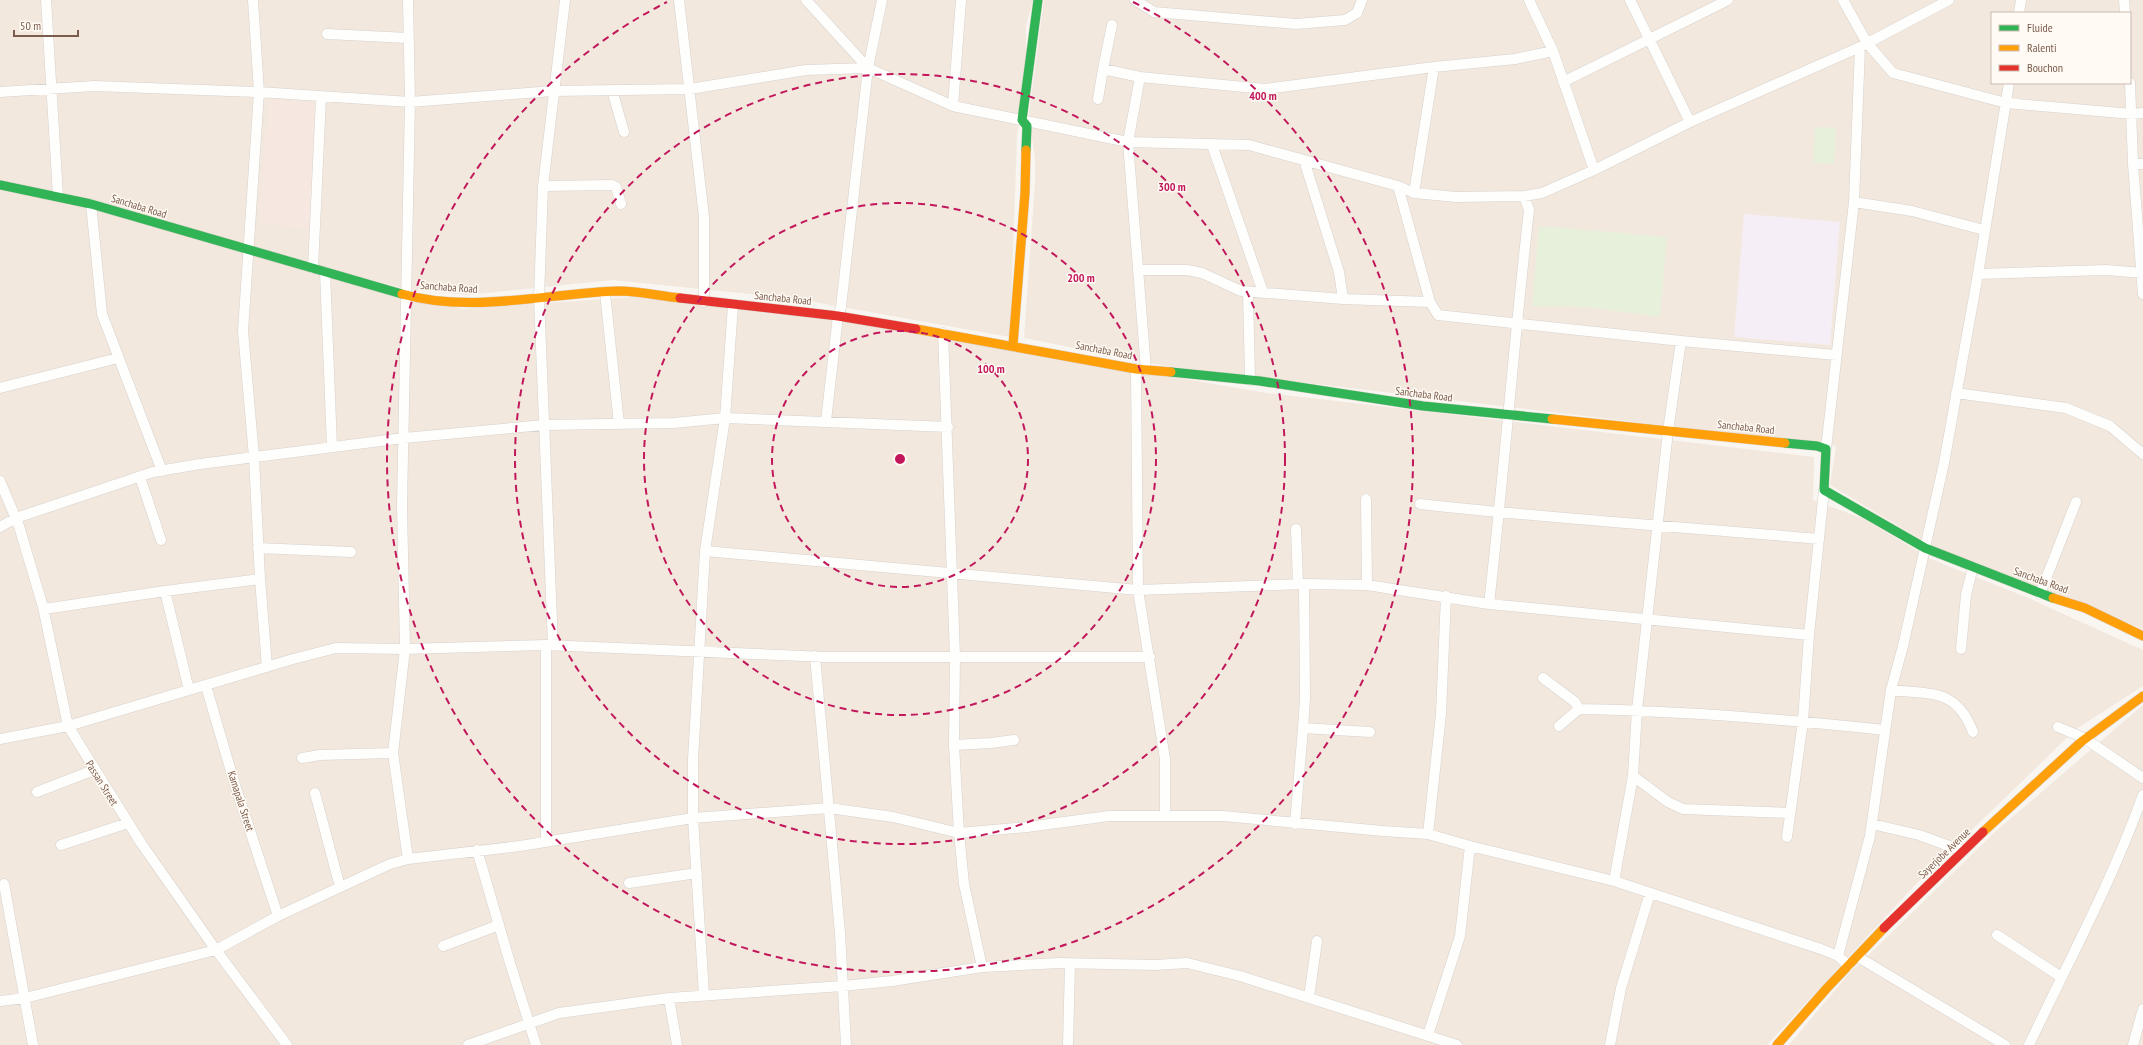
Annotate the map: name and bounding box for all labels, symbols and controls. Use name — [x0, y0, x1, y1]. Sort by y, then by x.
scale bar — [14, 12, 78, 38]
legend — [1991, 12, 2131, 84]
text: 50 m — [20, 18, 41, 33]
text: Fluide — [2027, 20, 2053, 35]
text: Ralenti — [2027, 40, 2056, 55]
text: Bouchon — [2027, 60, 2063, 75]
text: 400 m — [1249, 88, 1277, 103]
text: 300 m — [1158, 179, 1186, 194]
street label: Sanchaba Road — [110, 191, 169, 221]
text: 200 m — [1067, 270, 1095, 285]
street label: Sanchaba Road — [420, 278, 478, 296]
street label: Sanchaba Road — [754, 288, 812, 308]
street label: Sanchaba Road — [1075, 338, 1134, 362]
text: 100 m — [977, 361, 1005, 376]
street label: Sanchaba Road — [1395, 384, 1454, 404]
street label: Sanchaba Road — [1717, 417, 1775, 437]
centre of rings — [893, 452, 907, 466]
street label: Sanchaba Road — [2012, 564, 2071, 596]
street label: Passan Street — [83, 758, 121, 808]
street label: Kamapala Street — [225, 769, 257, 833]
street label: Sayerjobe Avenue — [1915, 824, 1973, 881]

